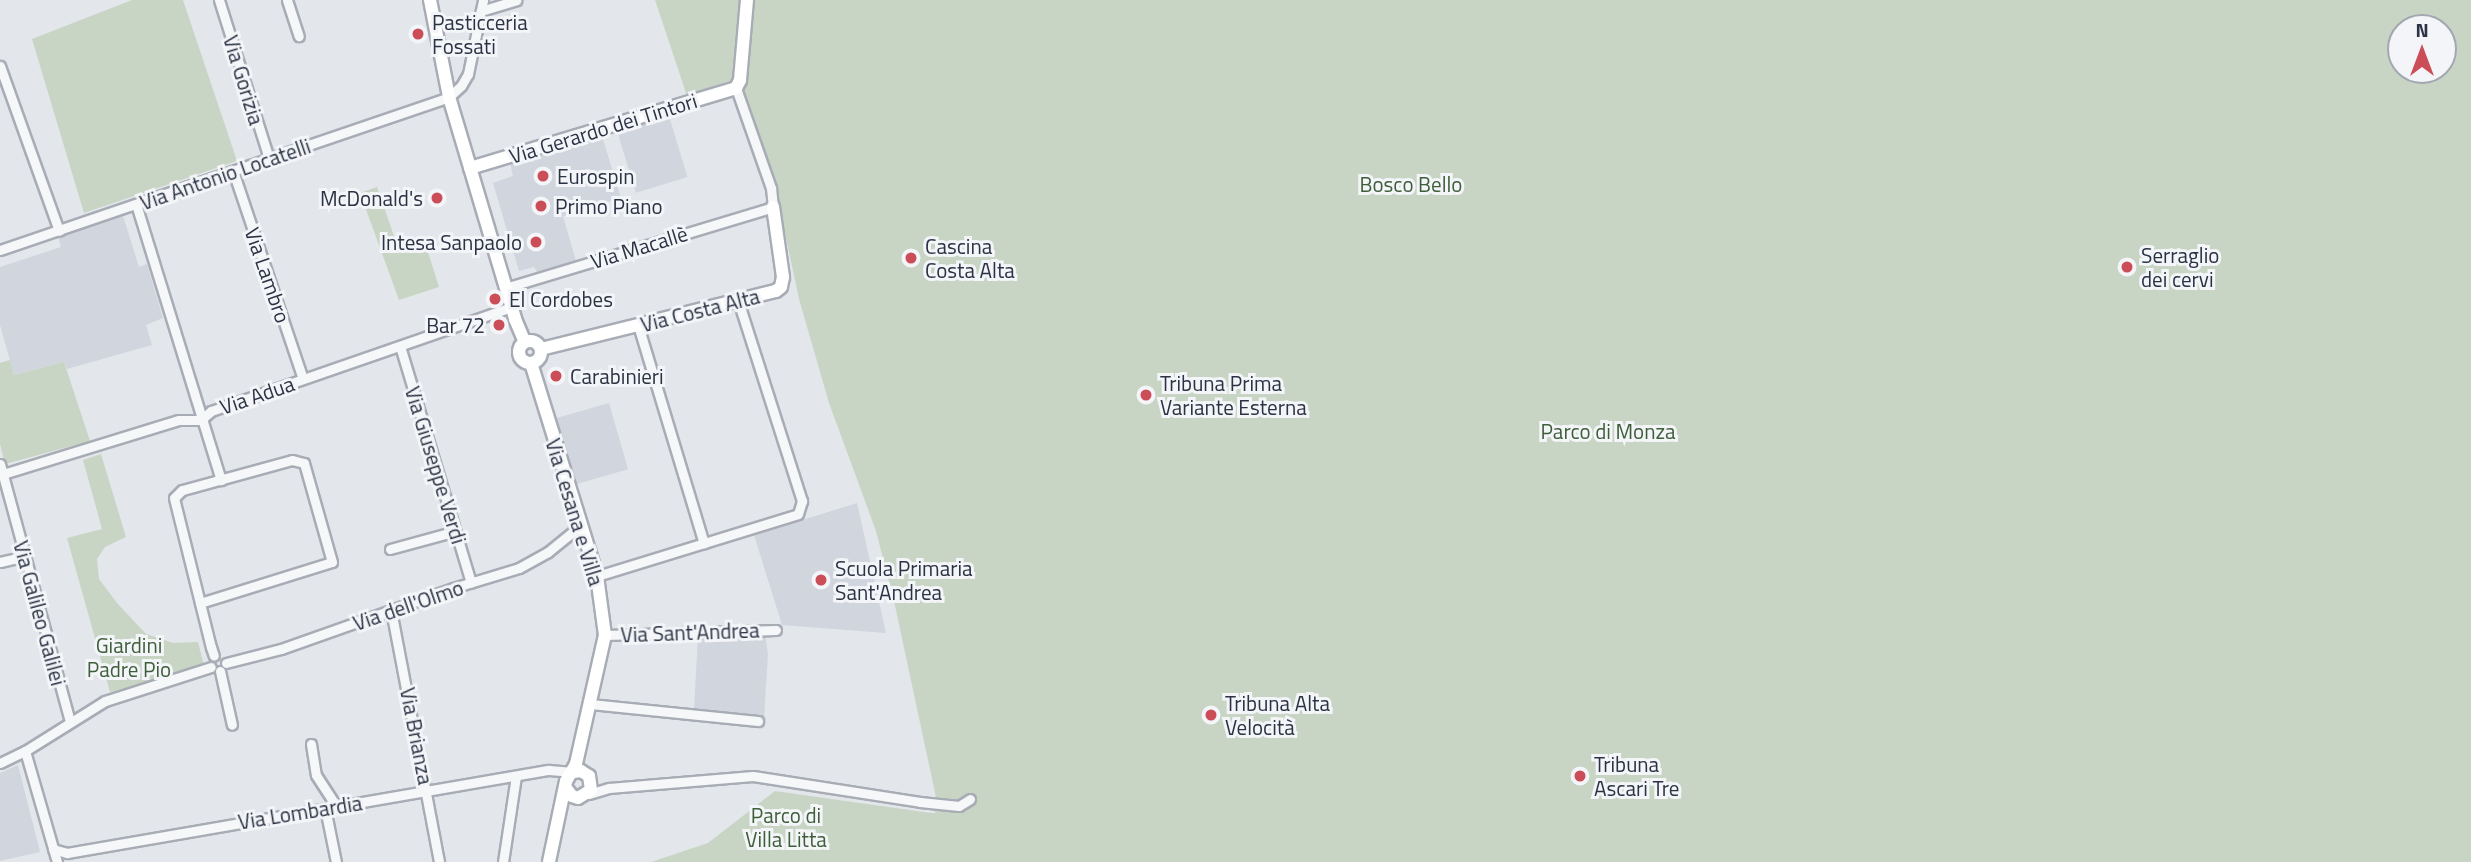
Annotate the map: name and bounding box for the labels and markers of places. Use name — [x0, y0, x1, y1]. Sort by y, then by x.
place label: Pasticceria Fossati — [432, 9, 528, 59]
marker: Pasticceria Fossati — [410, 26, 426, 42]
place label: Eurospin — [557, 163, 634, 189]
marker: Eurospin — [535, 168, 551, 184]
place label: McDonald's — [320, 185, 423, 211]
marker: McDonald's — [429, 190, 445, 206]
place label: Primo Piano — [555, 193, 663, 219]
marker: Primo Piano — [533, 198, 549, 214]
place label: Intesa Sanpaolo — [381, 229, 522, 255]
place label: Cascina Costa Alta — [925, 233, 1015, 283]
marker: Intesa Sanpaolo — [528, 234, 544, 250]
place label: Serraglio dei cervi — [2141, 242, 2219, 292]
marker: Cascina Costa Alta — [903, 250, 919, 266]
marker: Serraglio dei cervi — [2119, 259, 2135, 275]
place label: El Cordobes — [509, 286, 613, 312]
marker: El Cordobes — [487, 291, 503, 307]
place label: Bar 72 — [426, 312, 485, 338]
marker: Bar 72 — [491, 317, 507, 333]
place label: Carabinieri — [570, 363, 664, 389]
marker: Carabinieri — [548, 368, 564, 384]
place label: Tribuna Prima Variante Esterna — [1160, 370, 1307, 420]
marker: Tribuna Prima Variante Esterna — [1138, 387, 1154, 403]
place label: Scuola Primaria Sant'Andrea — [835, 555, 973, 605]
marker: Scuola Primaria Sant'Andrea — [813, 572, 829, 588]
place label: Tribuna Alta Velocità — [1225, 690, 1330, 740]
marker: Tribuna Alta Velocità — [1203, 707, 1219, 723]
place label: Tribuna Ascari Tre — [1594, 751, 1679, 801]
marker: Tribuna Ascari Tre — [1572, 768, 1588, 784]

